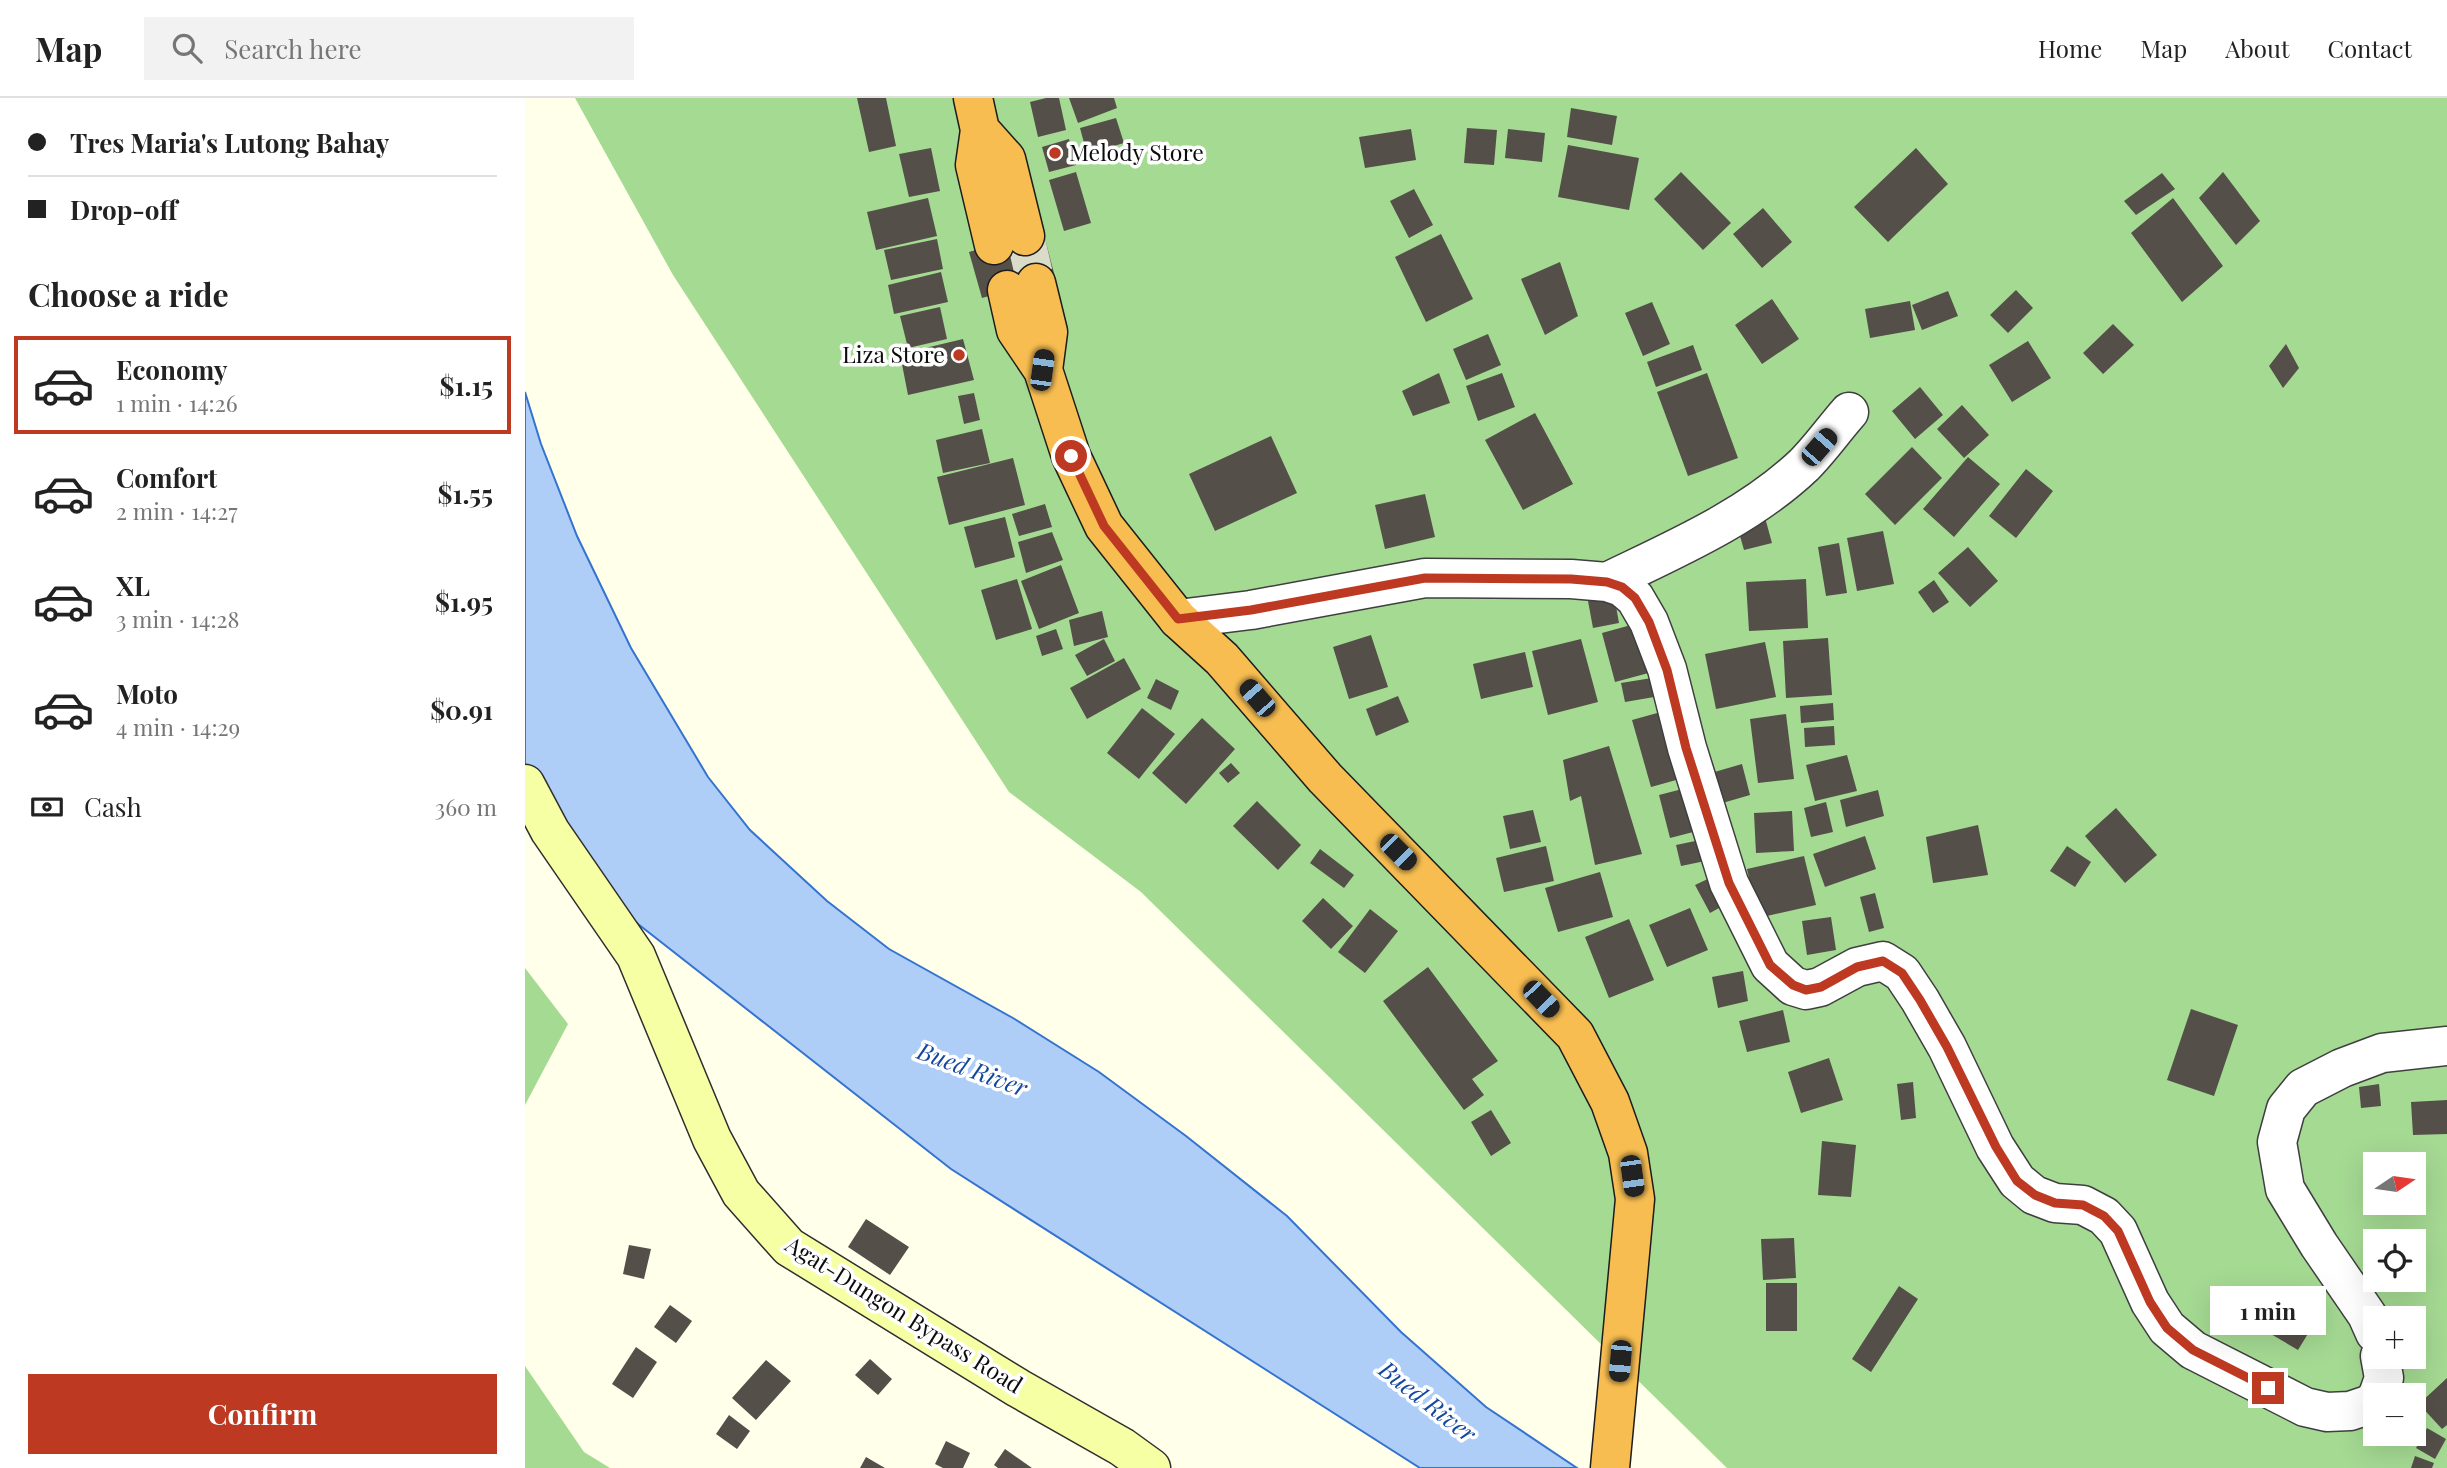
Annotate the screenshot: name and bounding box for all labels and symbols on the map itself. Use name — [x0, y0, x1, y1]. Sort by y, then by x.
place label: Melody Store — [1069, 136, 1204, 167]
marker: Melody Store — [1047, 145, 1063, 161]
place label: Liza Store — [842, 338, 945, 369]
marker: Liza Store — [951, 347, 967, 363]
car — [1029, 348, 1056, 392]
car — [1798, 424, 1841, 470]
route start — [1055, 440, 1087, 472]
car — [1236, 675, 1279, 721]
car — [1376, 830, 1421, 874]
car — [1519, 977, 1564, 1021]
water label: Bued River — [912, 1033, 1033, 1103]
north arrow — [2363, 1152, 2425, 1214]
car — [1619, 1154, 1646, 1198]
street label: Agat-Dungon Bypass Road — [780, 1227, 1029, 1399]
callout: 1 min — [2210, 1286, 2326, 1336]
car — [1608, 1339, 1633, 1383]
water label: Bued River — [1372, 1352, 1484, 1449]
route end — [2252, 1372, 2284, 1404]

